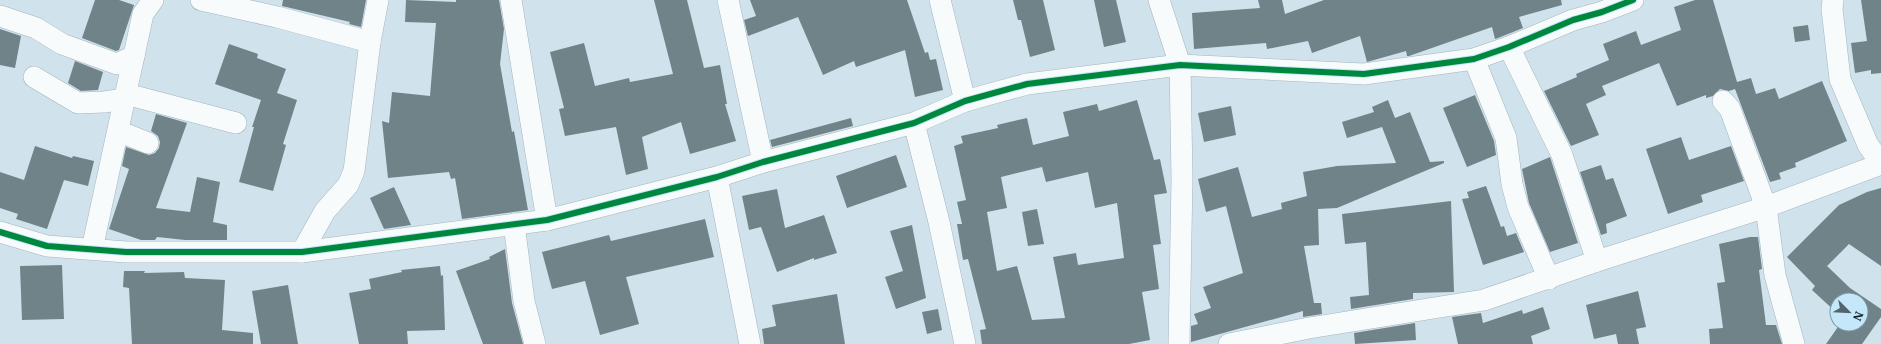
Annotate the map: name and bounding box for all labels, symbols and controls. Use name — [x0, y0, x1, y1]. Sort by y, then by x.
north arrow — [1829, 292, 1869, 332]
text: N — [1850, 309, 1866, 323]

